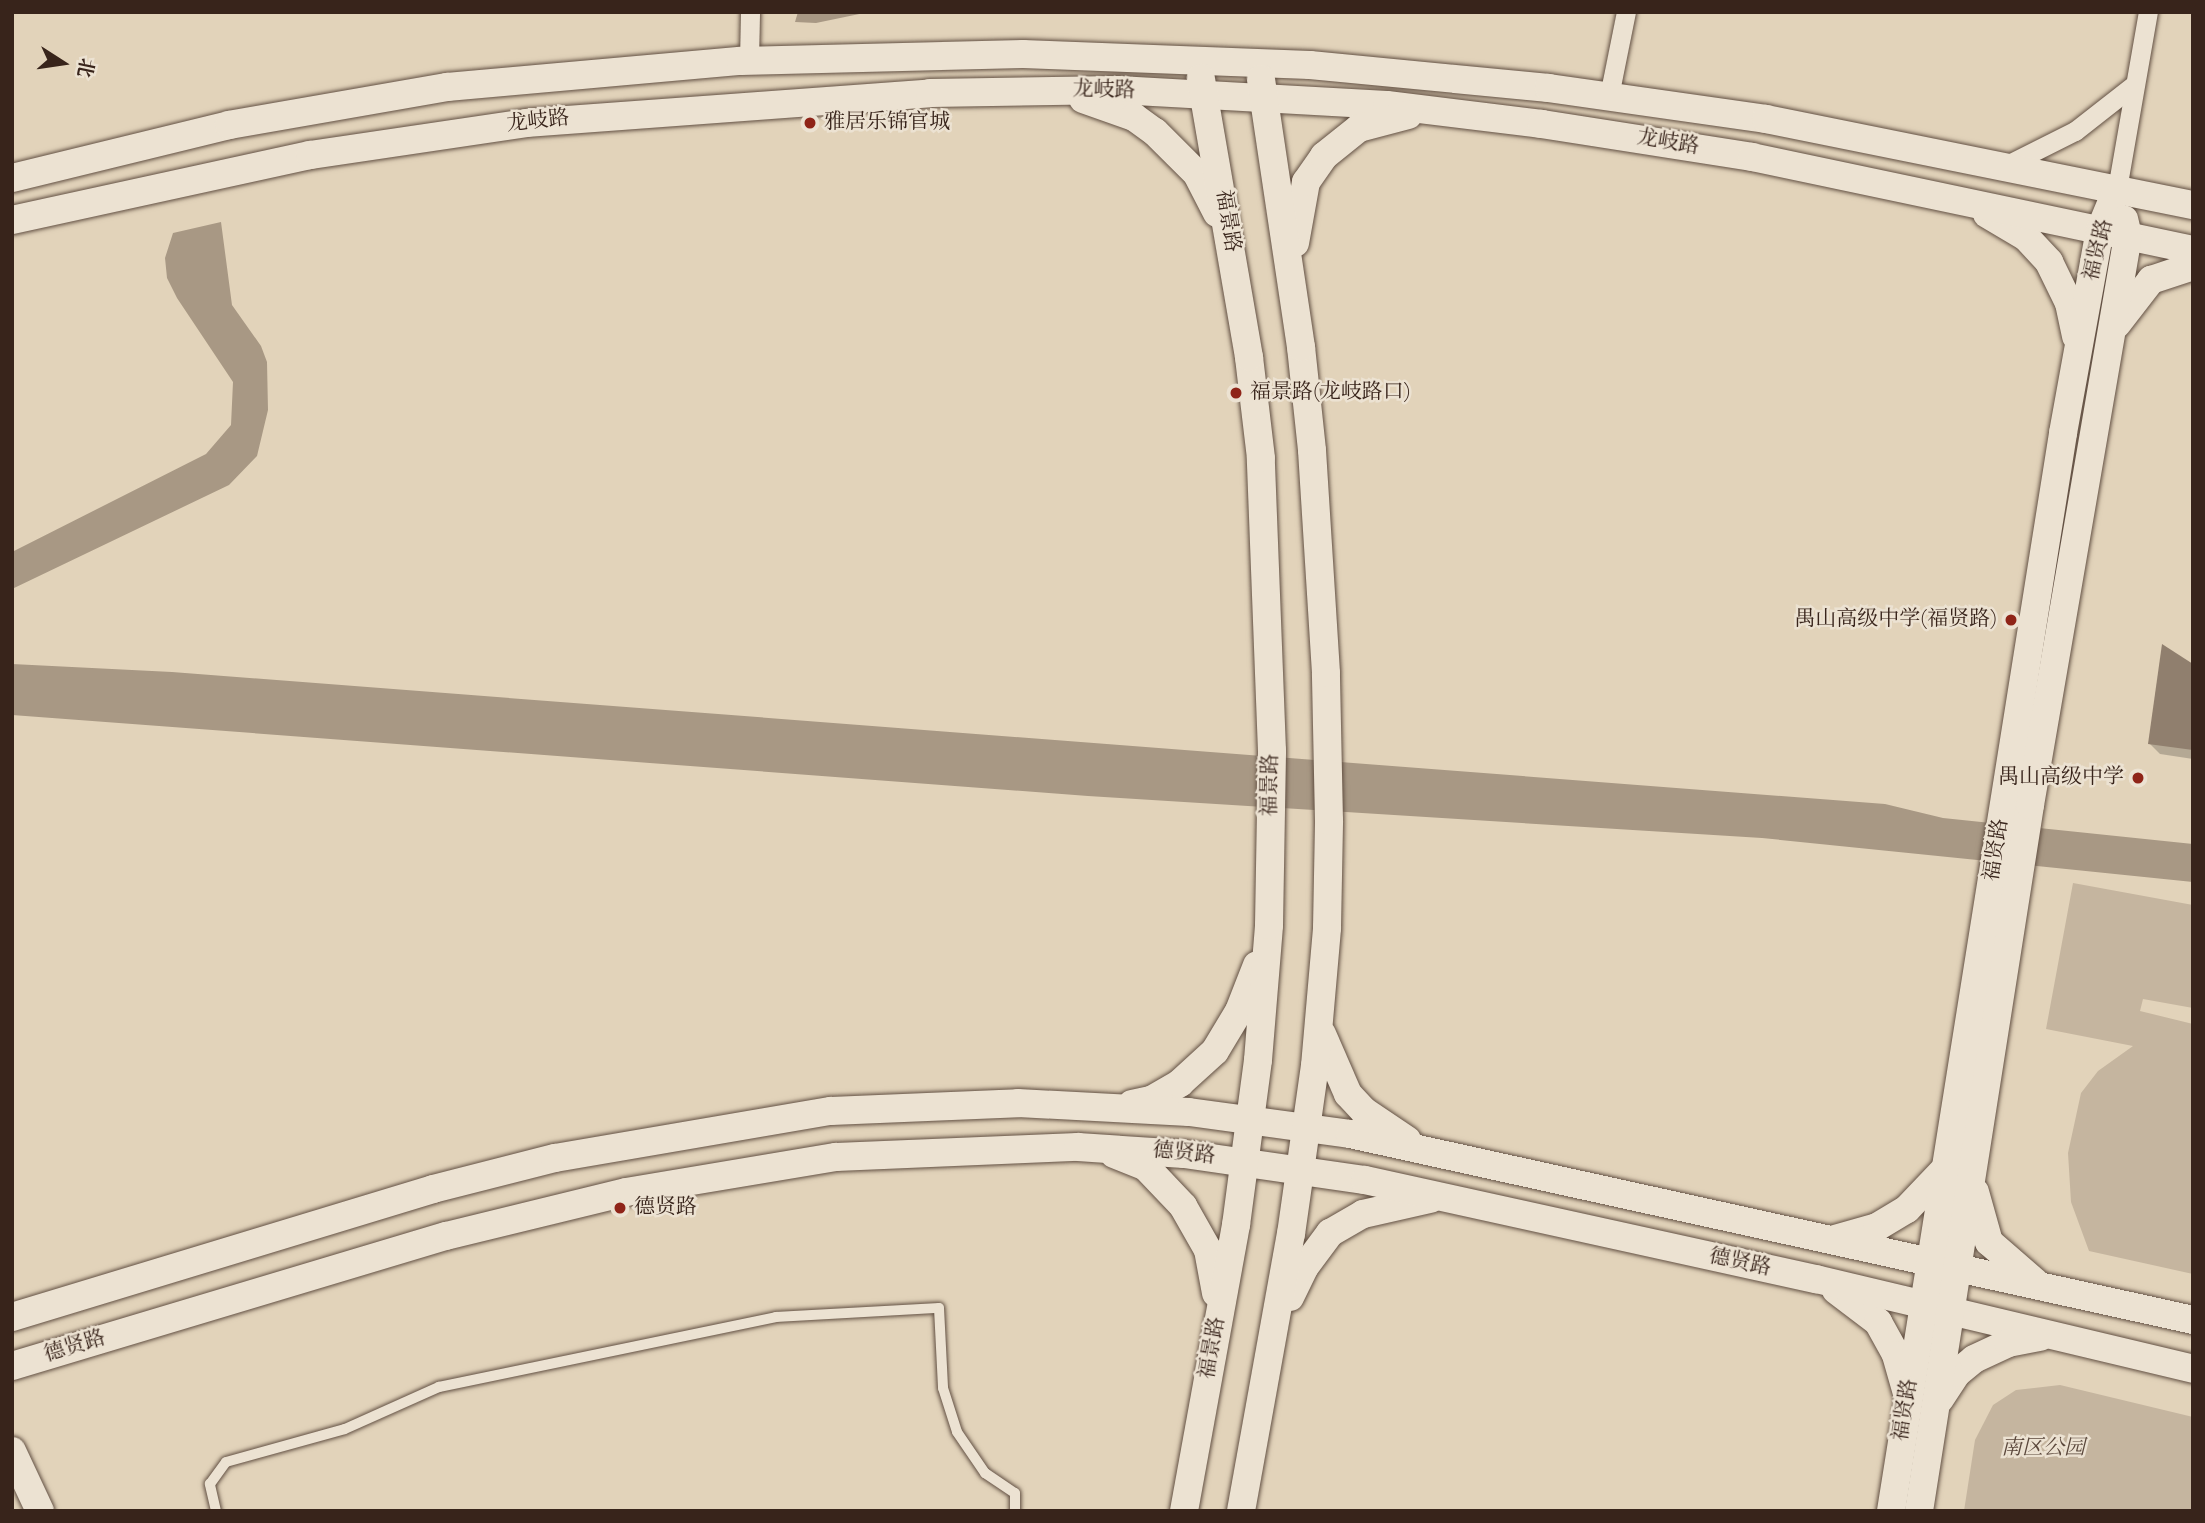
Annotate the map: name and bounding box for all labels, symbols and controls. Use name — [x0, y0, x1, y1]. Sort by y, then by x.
north arrow — [28, 28, 98, 98]
text: 北 — [69, 55, 99, 80]
street label: 龙岐路 — [1072, 78, 1136, 104]
street label: 龙岐路 — [505, 106, 571, 138]
place label: 雅居乐锦官城 — [824, 110, 950, 136]
marker: 雅居乐锦官城 — [802, 115, 818, 131]
street label: 龙岐路 — [1635, 126, 1701, 160]
street label: 福景路 — [1210, 188, 1244, 254]
street label: 福贤路 — [2079, 216, 2119, 284]
place label: 福景路(龙岐路口) — [1250, 380, 1411, 406]
marker: 福景路(龙岐路口) — [1228, 385, 1244, 401]
place label: 禺山高级中学(福贤路) — [1794, 607, 1997, 633]
marker: 禺山高级中学(福贤路) — [2003, 612, 2019, 628]
street label: 福景路 — [1258, 753, 1284, 817]
place label: 禺山高级中学 — [1998, 765, 2124, 791]
marker: 禺山高级中学 — [2130, 770, 2146, 786]
street label: 福贤路 — [1980, 817, 2014, 883]
street label: 德贤路 — [1151, 1138, 1217, 1170]
place label: 德贤路 — [634, 1195, 697, 1221]
marker: 德贤路 — [612, 1200, 628, 1216]
street label: 德贤路 — [1707, 1244, 1773, 1282]
street label: 福景路 — [1195, 1315, 1231, 1381]
street label: 德贤路 — [41, 1326, 109, 1368]
street label: 福贤路 — [1889, 1377, 1923, 1443]
park label: 南区公园 — [2001, 1436, 2085, 1462]

